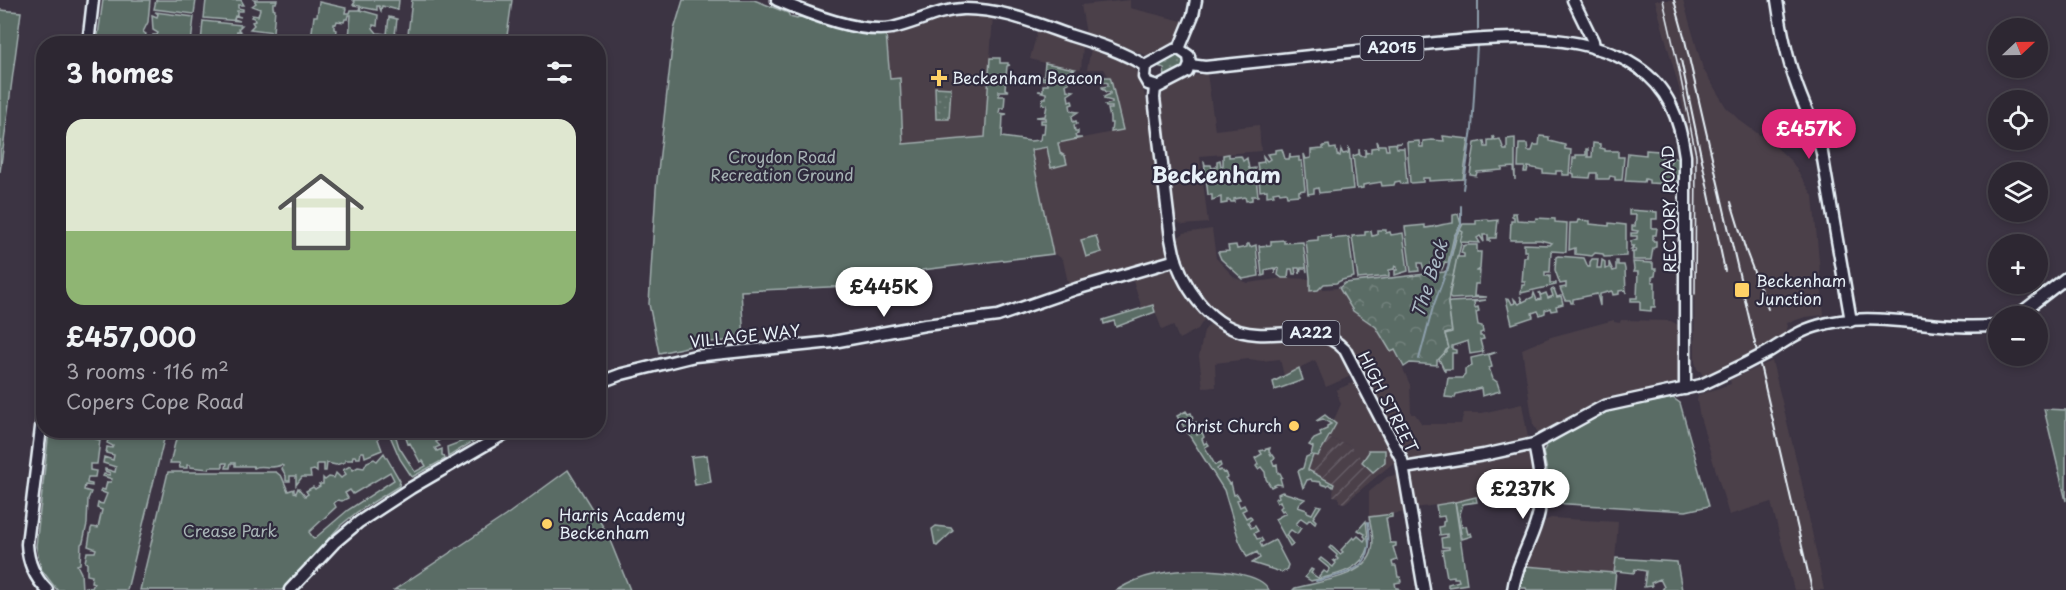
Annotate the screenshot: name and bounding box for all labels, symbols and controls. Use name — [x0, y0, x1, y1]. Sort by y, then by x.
north arrow — [1988, 18, 2048, 78]
map controls — [1988, 18, 2048, 366]
road number: A2015 — [1360, 36, 1424, 60]
text: 3 homes — [66, 53, 173, 92]
icon: filters — [543, 56, 576, 89]
place label: Beckenham Beacon — [952, 65, 1103, 89]
marker: Beckenham Beacon — [930, 69, 948, 87]
button: locate — [1988, 90, 2048, 150]
pin: £457K — [1767, 109, 1851, 160]
text: £457K — [1776, 113, 1842, 143]
park label: Croydon Road Recreation Ground — [710, 144, 854, 186]
street label: RECTORY ROAD — [1655, 145, 1681, 273]
district label: Beckenham — [1151, 157, 1281, 190]
icon: home — [267, 158, 375, 266]
button: layers — [1988, 162, 2048, 222]
button: + — [1988, 234, 2048, 294]
water label: The Beck — [1403, 235, 1454, 321]
pin: £445K — [842, 267, 926, 318]
place label: Beckenham Junction — [1756, 268, 1846, 310]
text: £445K — [849, 271, 919, 301]
marker: Beckenham Junction — [1733, 281, 1751, 299]
button: − — [1988, 306, 2048, 366]
text: £457,000 — [66, 317, 196, 356]
street label: VILLAGE WAY — [688, 317, 801, 353]
road number: A222 — [1282, 321, 1340, 345]
street label: HIGH STREET — [1353, 347, 1425, 457]
text: 3 rooms · 116 m² — [66, 356, 229, 386]
text: Copers Cope Road — [66, 386, 244, 416]
place label: Christ Church — [1175, 413, 1282, 437]
marker: Christ Church — [1287, 419, 1301, 433]
pin: £237K — [1481, 469, 1565, 520]
text: £237K — [1491, 473, 1555, 503]
place label: Harris Academy Beckenham — [559, 502, 685, 544]
marker: Harris Academy Beckenham — [540, 517, 554, 531]
park label: Crease Park — [183, 518, 277, 542]

